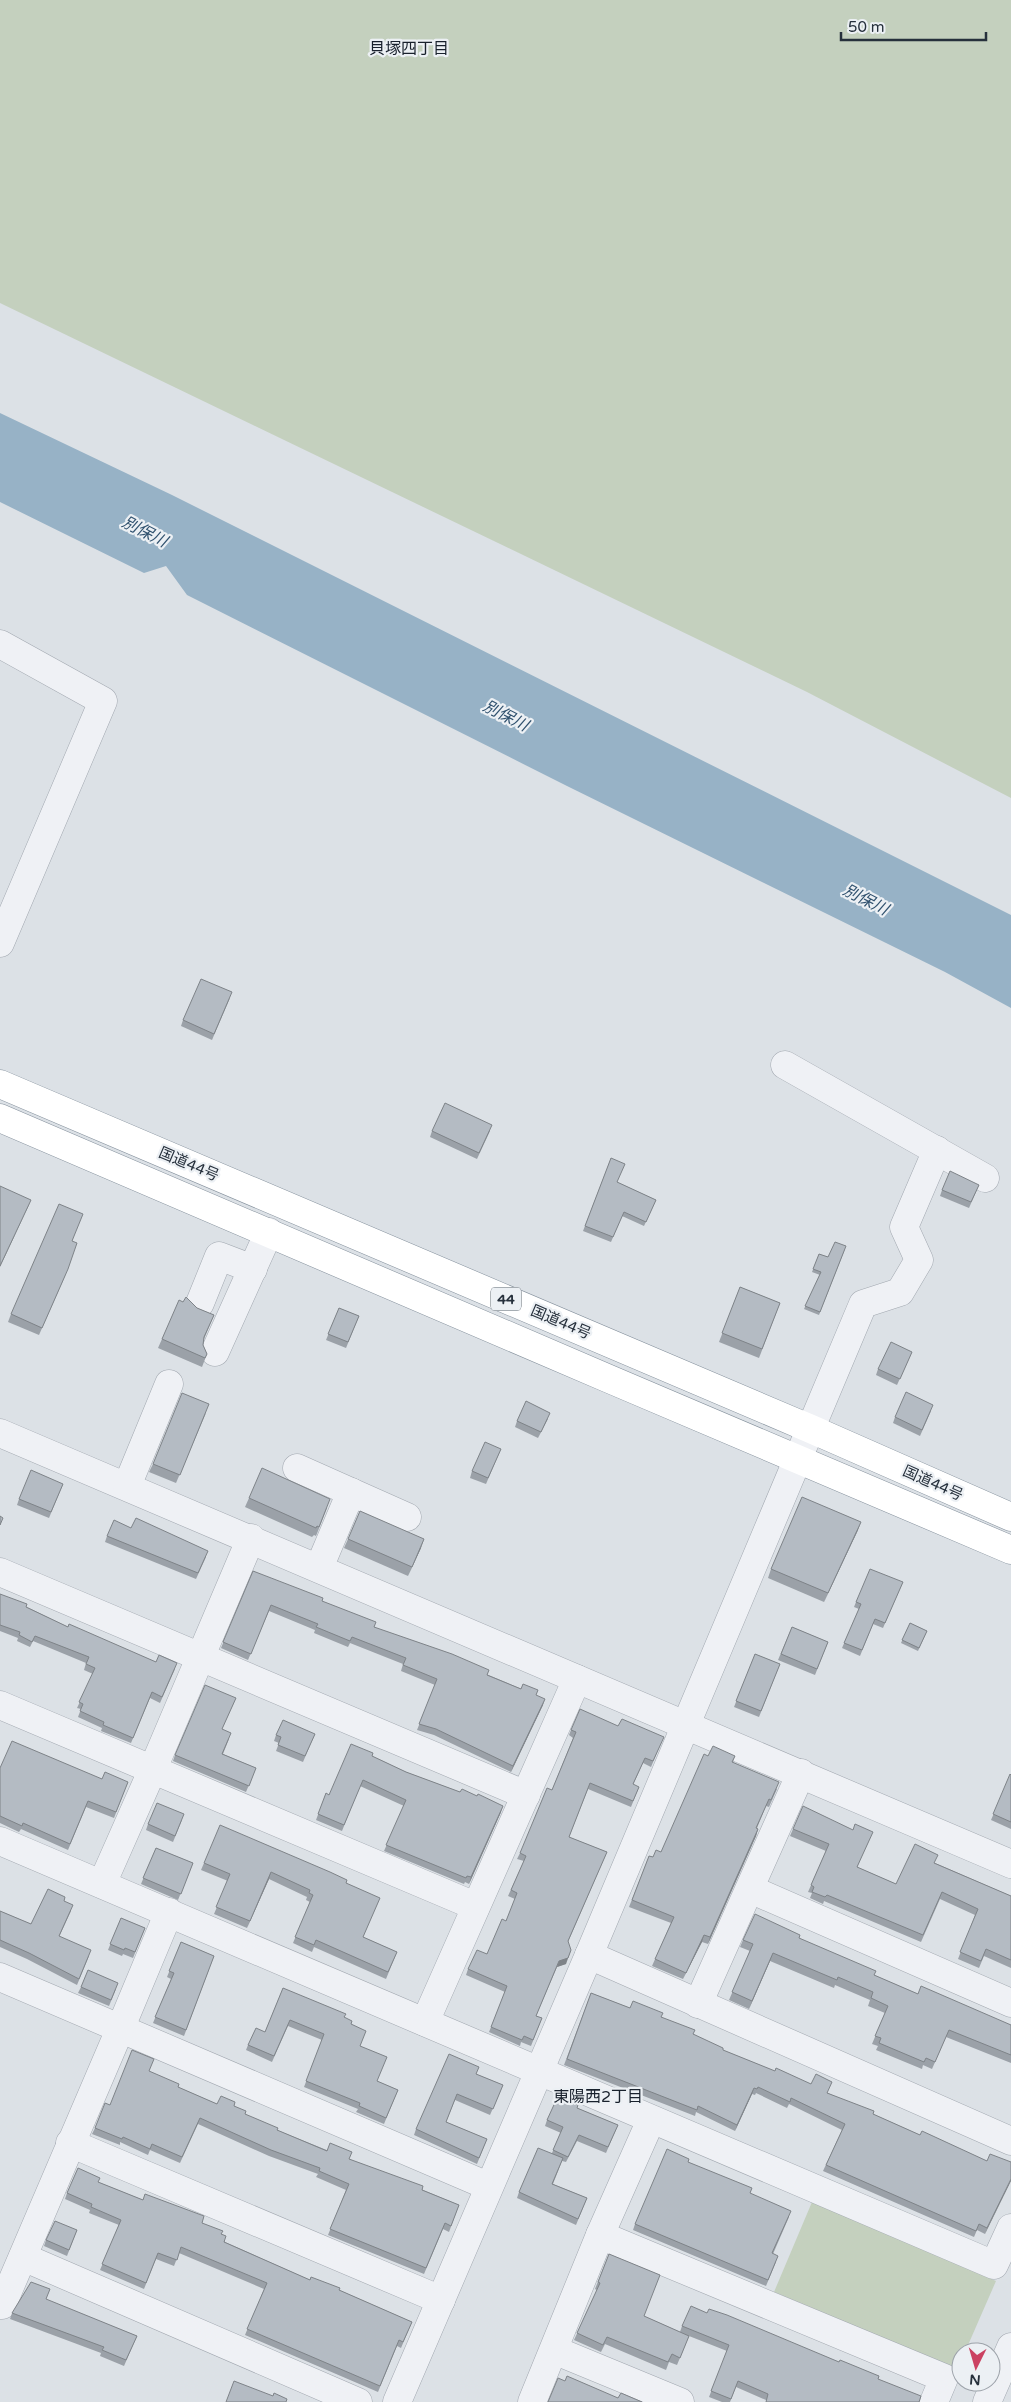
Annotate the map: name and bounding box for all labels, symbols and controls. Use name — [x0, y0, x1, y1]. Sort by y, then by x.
scale bar — [841, 10, 986, 42]
text: 50 m — [848, 18, 885, 36]
district label: 貝塚四丁目 — [369, 39, 449, 59]
water label: 別保川 — [119, 512, 172, 553]
water label: 別保川 — [480, 696, 533, 737]
water label: 別保川 — [840, 880, 893, 921]
street label: 国道44号 — [156, 1143, 222, 1185]
road number: 44 — [491, 1288, 521, 1310]
street label: 国道44号 — [528, 1301, 594, 1343]
street label: 国道44号 — [900, 1462, 966, 1504]
district label: 東陽西2丁目 — [553, 2087, 643, 2107]
north arrow — [951, 2342, 1001, 2392]
text: N — [969, 2370, 981, 2388]

